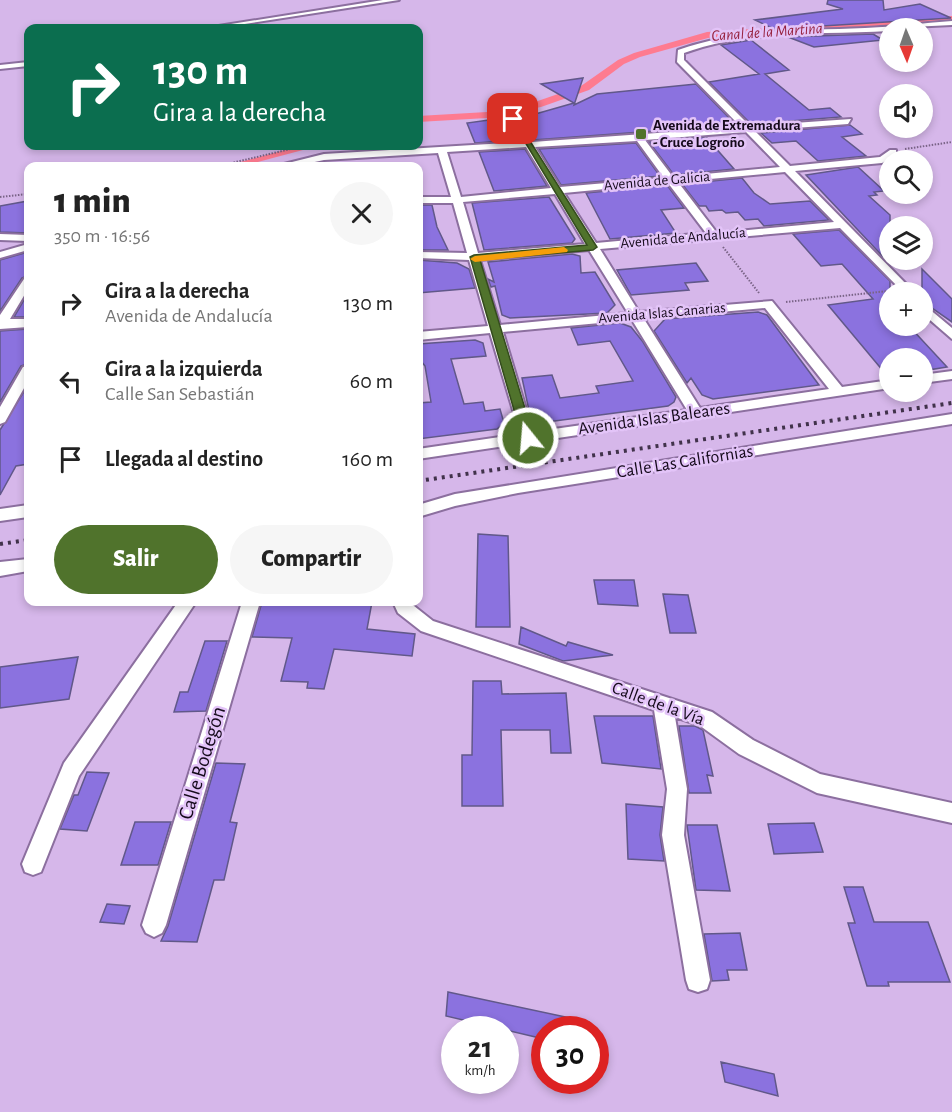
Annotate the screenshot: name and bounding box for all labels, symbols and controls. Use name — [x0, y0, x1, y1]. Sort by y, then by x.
north arrow — [879, 18, 933, 72]
map controls — [879, 18, 933, 402]
water label: Canal de la Martina — [711, 20, 823, 44]
icon: right — [54, 48, 132, 126]
text: 130 m — [153, 50, 248, 92]
button: sound — [879, 84, 933, 138]
pin — [487, 93, 538, 144]
text: Gira a la derecha — [153, 99, 326, 126]
icon: arrive — [496, 102, 529, 135]
place label: Avenida de Extremadura - Cruce Logroño — [653, 118, 801, 150]
marker: Avenida de Extremadura - Cruce Logroño — [634, 127, 648, 141]
button: search — [879, 150, 933, 204]
street label: Avenida de Galicia — [603, 169, 711, 193]
button: close — [330, 182, 393, 245]
text: 1 min — [54, 183, 131, 219]
button: layers — [879, 216, 933, 270]
street label: Avenida de Andalucía — [620, 225, 746, 251]
text: 350 m · 16:56 — [54, 226, 150, 246]
text: Gira a la derecha — [105, 280, 250, 302]
button: + — [879, 282, 933, 336]
icon: right — [54, 287, 87, 320]
text: 130 m — [344, 292, 393, 314]
street label: Avenida Islas Canarias — [598, 300, 726, 326]
text: Avenida de Andalucía — [105, 306, 273, 326]
button: − — [879, 348, 933, 402]
text: Gira a la izquierda — [105, 358, 263, 380]
icon: left — [54, 365, 87, 398]
text: 60 m — [350, 370, 393, 392]
text: Calle San Sebastián — [105, 384, 255, 404]
street label: Avenida Islas Baleares — [577, 399, 731, 439]
position arrow — [496, 406, 560, 470]
street label: Calle Las Californias — [615, 442, 755, 482]
icon: arrive — [54, 443, 87, 476]
text: Llegada al destino — [105, 448, 263, 470]
text: 160 m — [342, 448, 393, 470]
button: Salir — [54, 525, 218, 594]
button: Compartir — [230, 525, 393, 594]
street label: Calle de la Vía — [609, 679, 707, 729]
street label: Calle Bodegón — [175, 704, 229, 822]
speed limit sign: 30 — [531, 1016, 609, 1094]
text: 21 — [468, 1033, 492, 1063]
text: km/h — [465, 1063, 495, 1078]

